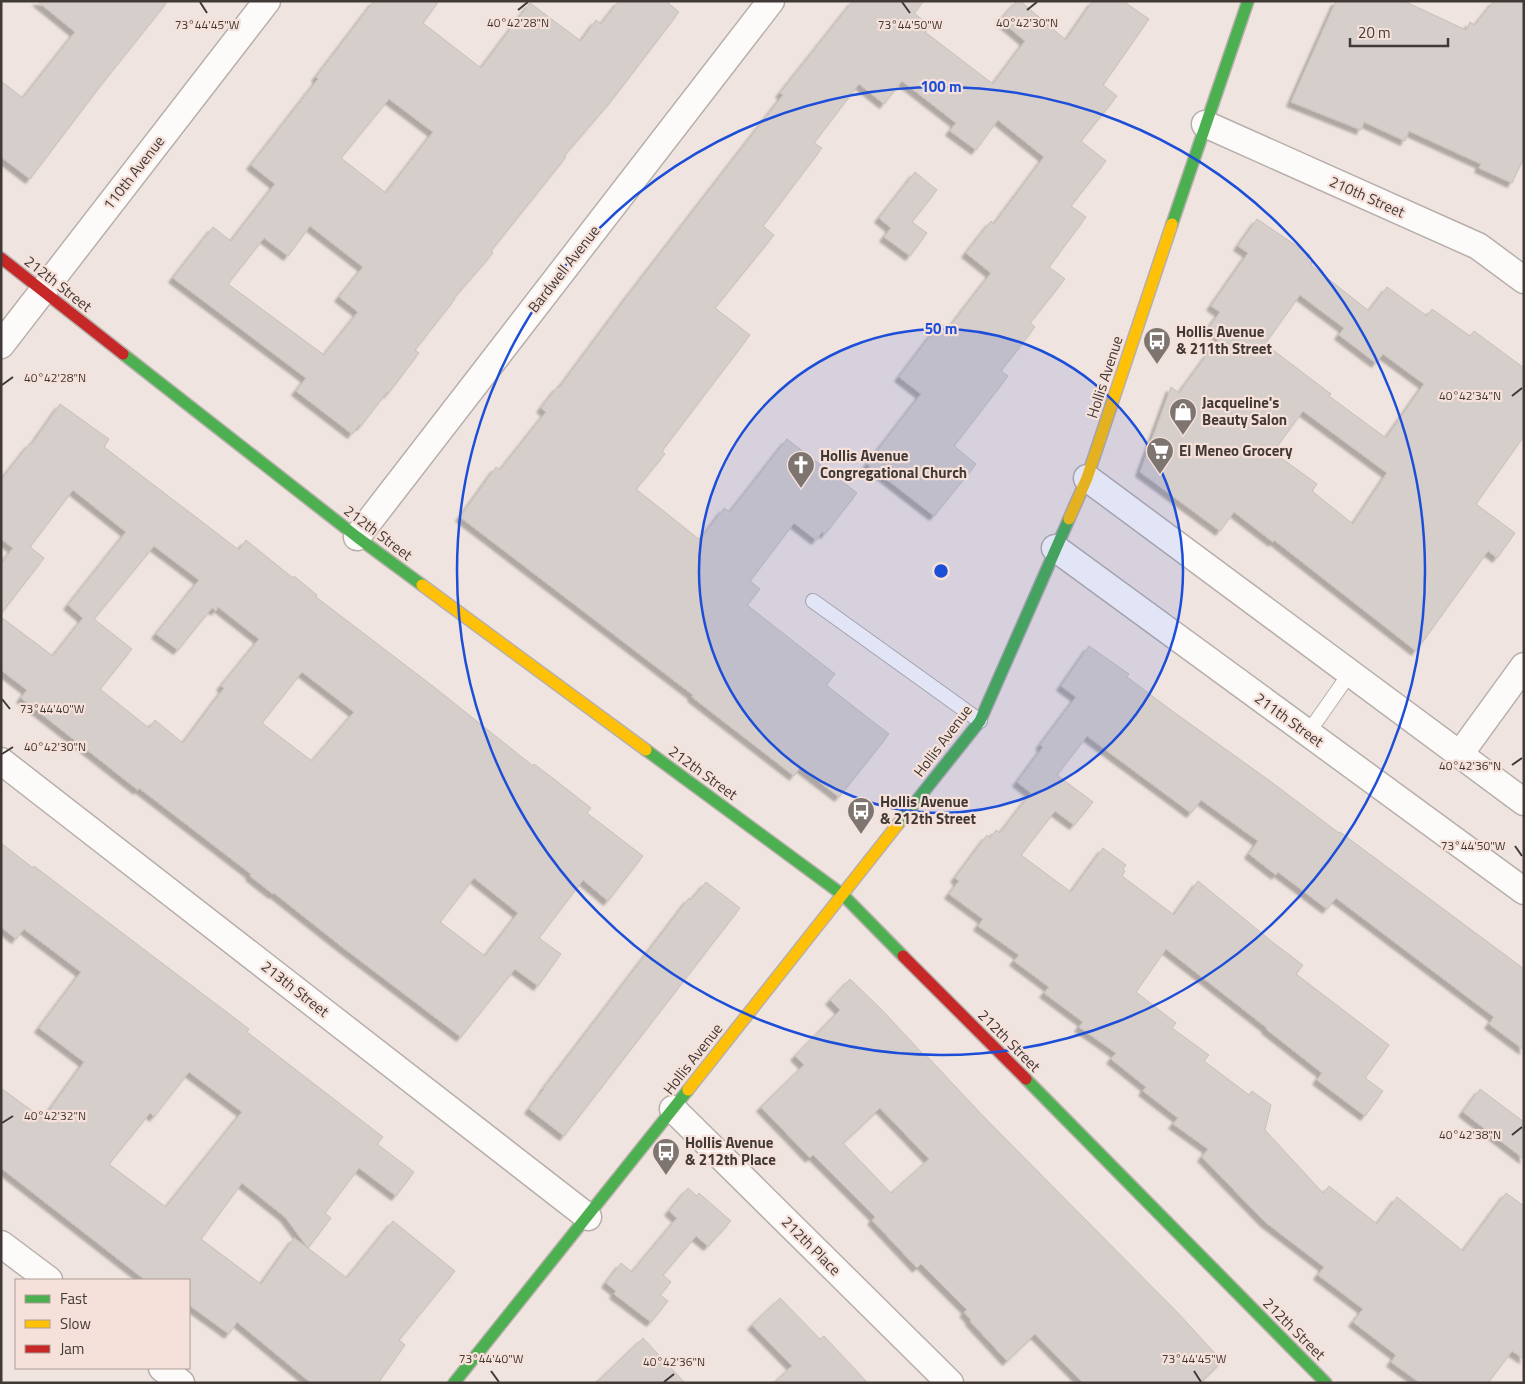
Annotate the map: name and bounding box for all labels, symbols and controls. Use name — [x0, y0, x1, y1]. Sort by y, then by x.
text: 40°42'28"N — [487, 13, 549, 32]
text: 40°42'30"N — [996, 13, 1058, 32]
text: 73°44'45"W — [175, 15, 240, 34]
text: 73°44'50"W — [878, 15, 943, 34]
scale bar — [1350, 15, 1448, 47]
text: 20 m — [1358, 21, 1391, 44]
text: 100 m — [920, 75, 962, 98]
street label: 110th Avenue — [97, 131, 170, 215]
street label: 210th Street — [1326, 170, 1409, 224]
street label: Bardwell Avenue — [522, 220, 605, 317]
street label: 212th Street — [20, 250, 98, 318]
text: 50 m — [925, 317, 957, 340]
place label: Hollis Avenue & 211th Street — [1176, 320, 1272, 360]
bus stop icon: Hollis Avenue & 211th Street — [1142, 326, 1172, 365]
street label: Hollis Avenue — [1080, 333, 1129, 421]
text: 40°42'28"N — [24, 368, 86, 387]
text: 40°42'34"N — [1439, 386, 1501, 405]
place label: Jacqueline's Beauty Salon — [1202, 391, 1287, 431]
shop icon: Jacqueline's Beauty Salon — [1168, 397, 1198, 436]
supermarket icon: El Meneo Grocery — [1145, 436, 1175, 475]
place label: El Meneo Grocery — [1179, 439, 1293, 462]
place label: Hollis Avenue Congregational Church — [820, 444, 967, 484]
church icon: Hollis Avenue Congregational Church — [786, 450, 816, 489]
street label: 212th Street — [339, 499, 418, 566]
centre of rings — [932, 562, 950, 580]
street label: 211th Street — [1250, 687, 1329, 753]
text: 73°44'40"W — [20, 699, 85, 718]
street label: Hollis Avenue — [908, 700, 977, 782]
text: 40°42'30"N — [24, 737, 86, 756]
street label: 212th Street — [664, 740, 743, 806]
text: 40°42'36"N — [1439, 756, 1501, 775]
place label: Hollis Avenue & 212th Street — [880, 790, 976, 830]
bus stop icon: Hollis Avenue & 212th Street — [846, 796, 876, 835]
text: 73°44'50"W — [1441, 836, 1506, 855]
street label: 213th Street — [257, 955, 335, 1023]
street label: 212th Street — [973, 1004, 1046, 1078]
street label: Hollis Avenue — [657, 1018, 728, 1099]
text: 40°42'32"N — [24, 1106, 86, 1125]
text: 40°42'38"N — [1439, 1125, 1501, 1144]
place label: Hollis Avenue & 212th Place — [685, 1131, 776, 1171]
bus stop icon: Hollis Avenue & 212th Place — [651, 1137, 681, 1176]
street label: 212th Place — [776, 1211, 846, 1281]
legend — [15, 1279, 190, 1369]
text: Fast — [60, 1287, 88, 1310]
street label: 212th Street — [1258, 1292, 1331, 1366]
text: Slow — [60, 1312, 91, 1335]
text: Jam — [60, 1337, 84, 1360]
text: 73°44'40"W — [459, 1349, 524, 1368]
text: 73°44'45"W — [1162, 1349, 1227, 1368]
text: 40°42'36"N — [643, 1352, 705, 1371]

